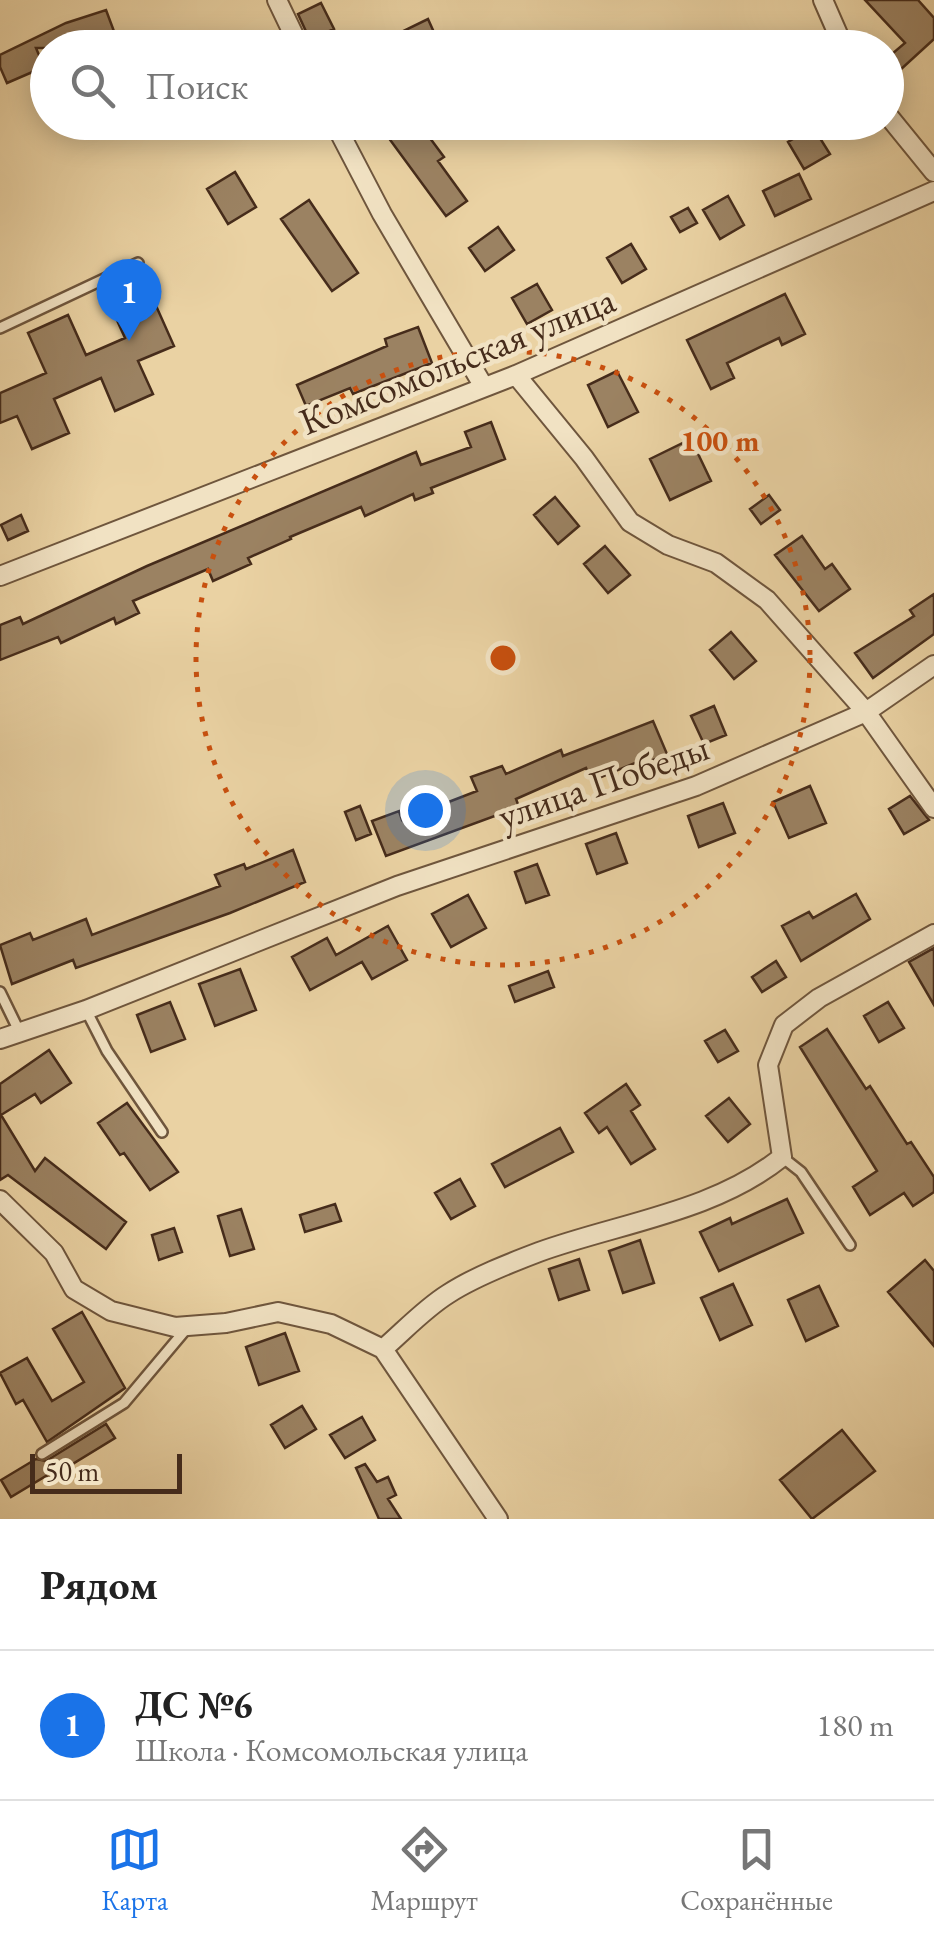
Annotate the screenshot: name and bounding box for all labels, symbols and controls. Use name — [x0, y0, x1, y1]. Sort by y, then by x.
search box — [30, 30, 904, 140]
icon: search — [65, 58, 120, 113]
text: Поиск — [145, 61, 248, 110]
pin: 1 — [96, 258, 162, 341]
street label: Комсомольская улица — [292, 274, 623, 446]
text: 100 m — [681, 421, 759, 460]
centre of rings — [485, 640, 521, 676]
street label: улица Победы — [491, 722, 715, 840]
your location — [400, 785, 451, 836]
scale bar — [30, 1449, 182, 1494]
text: 50 m — [45, 1453, 99, 1489]
text: Рядом — [40, 1557, 158, 1612]
text: ДС №6 — [135, 1680, 253, 1729]
text: 1 — [64, 1704, 81, 1746]
text: 180 m — [817, 1704, 894, 1746]
text: Школа · Комсомольская улица — [135, 1729, 528, 1771]
tab: Карта — [101, 1822, 168, 1918]
tab: Маршрут — [370, 1822, 478, 1918]
tab: Сохранённые — [680, 1822, 833, 1918]

